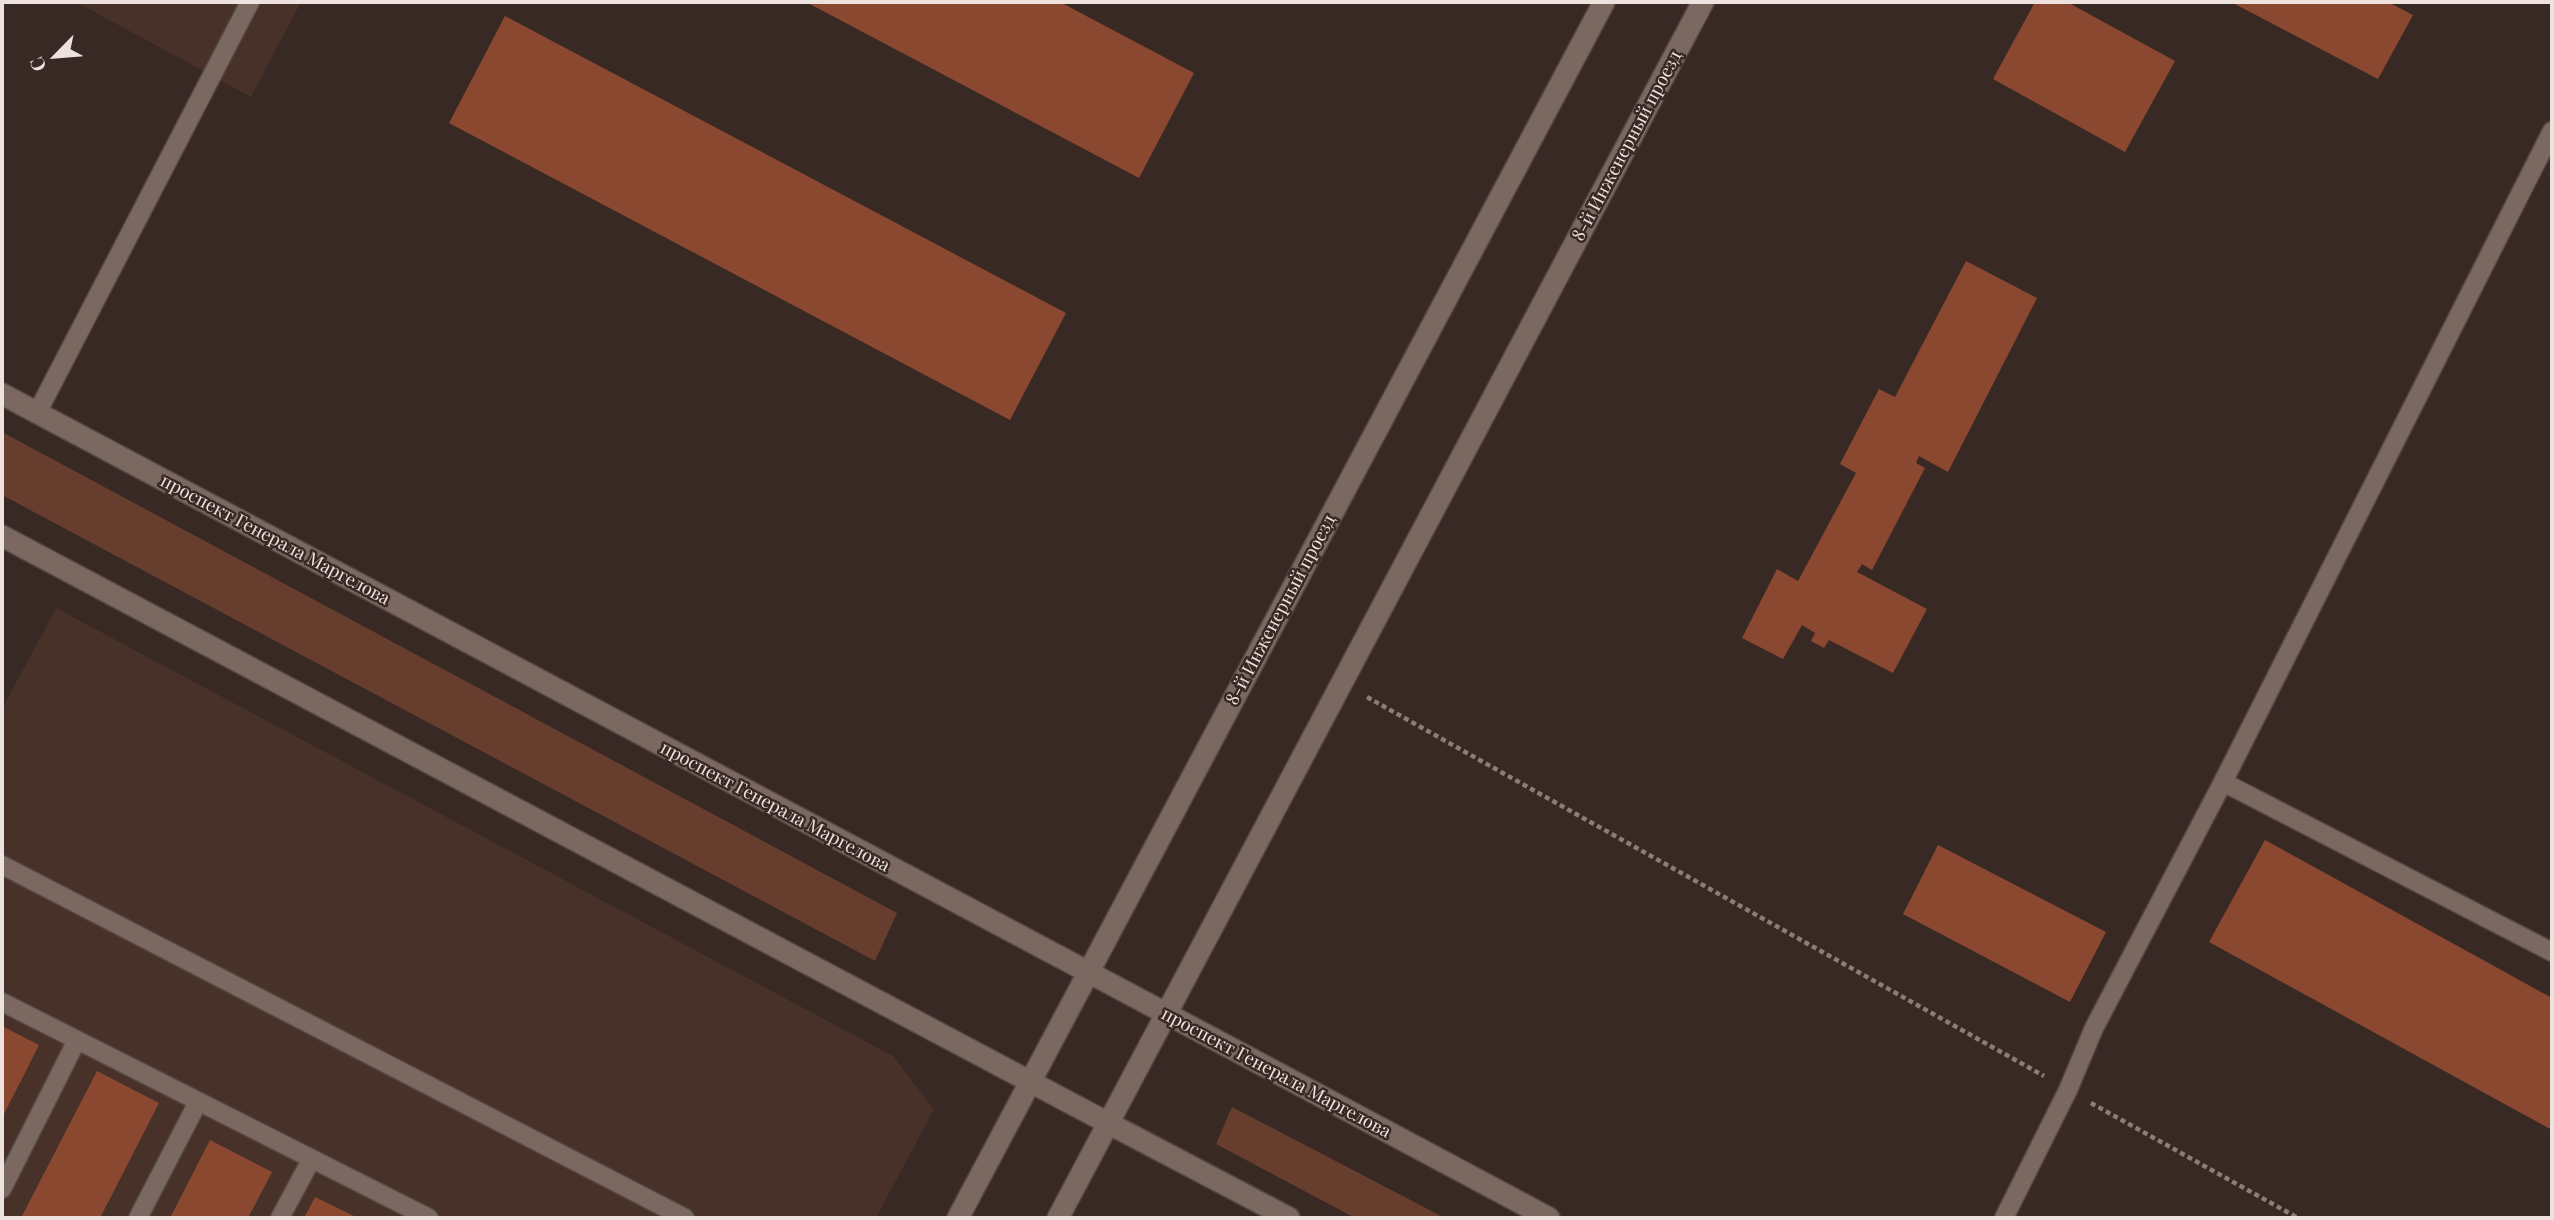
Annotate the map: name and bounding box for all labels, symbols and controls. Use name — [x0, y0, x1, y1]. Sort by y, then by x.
north arrow — [21, 21, 91, 91]
street label: 8-й Инженерный проезд — [1568, 47, 1686, 245]
text: С — [22, 53, 52, 76]
street label: проспект Генерала Маргелова — [157, 470, 393, 610]
street label: 8-й Инженерный проезд — [1222, 511, 1340, 709]
street label: проспект Генерала Маргелова — [657, 737, 893, 877]
street label: проспект Генерала Маргелова — [1158, 1003, 1394, 1143]

